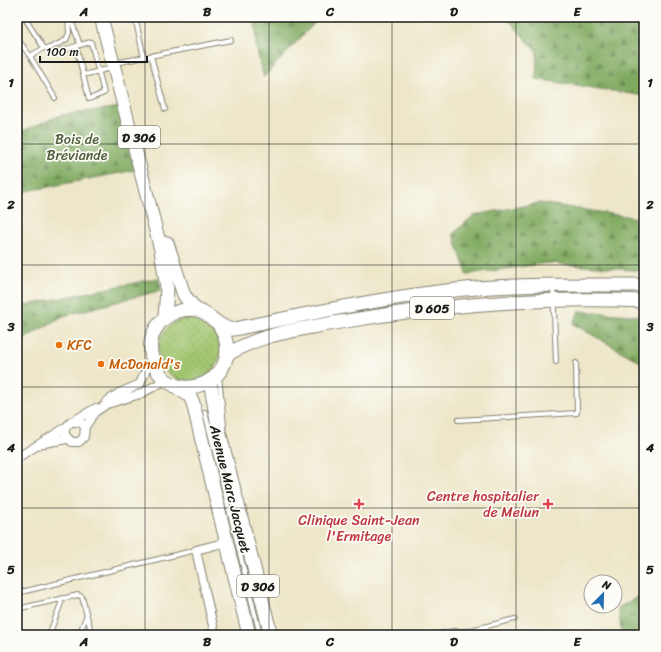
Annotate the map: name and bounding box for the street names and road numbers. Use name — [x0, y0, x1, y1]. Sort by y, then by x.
road number: D 306 — [118, 126, 160, 148]
road number: D 605 — [410, 297, 454, 319]
street label: Avenue Marc Jacquet — [202, 421, 258, 556]
road number: D 306 — [237, 575, 279, 597]

